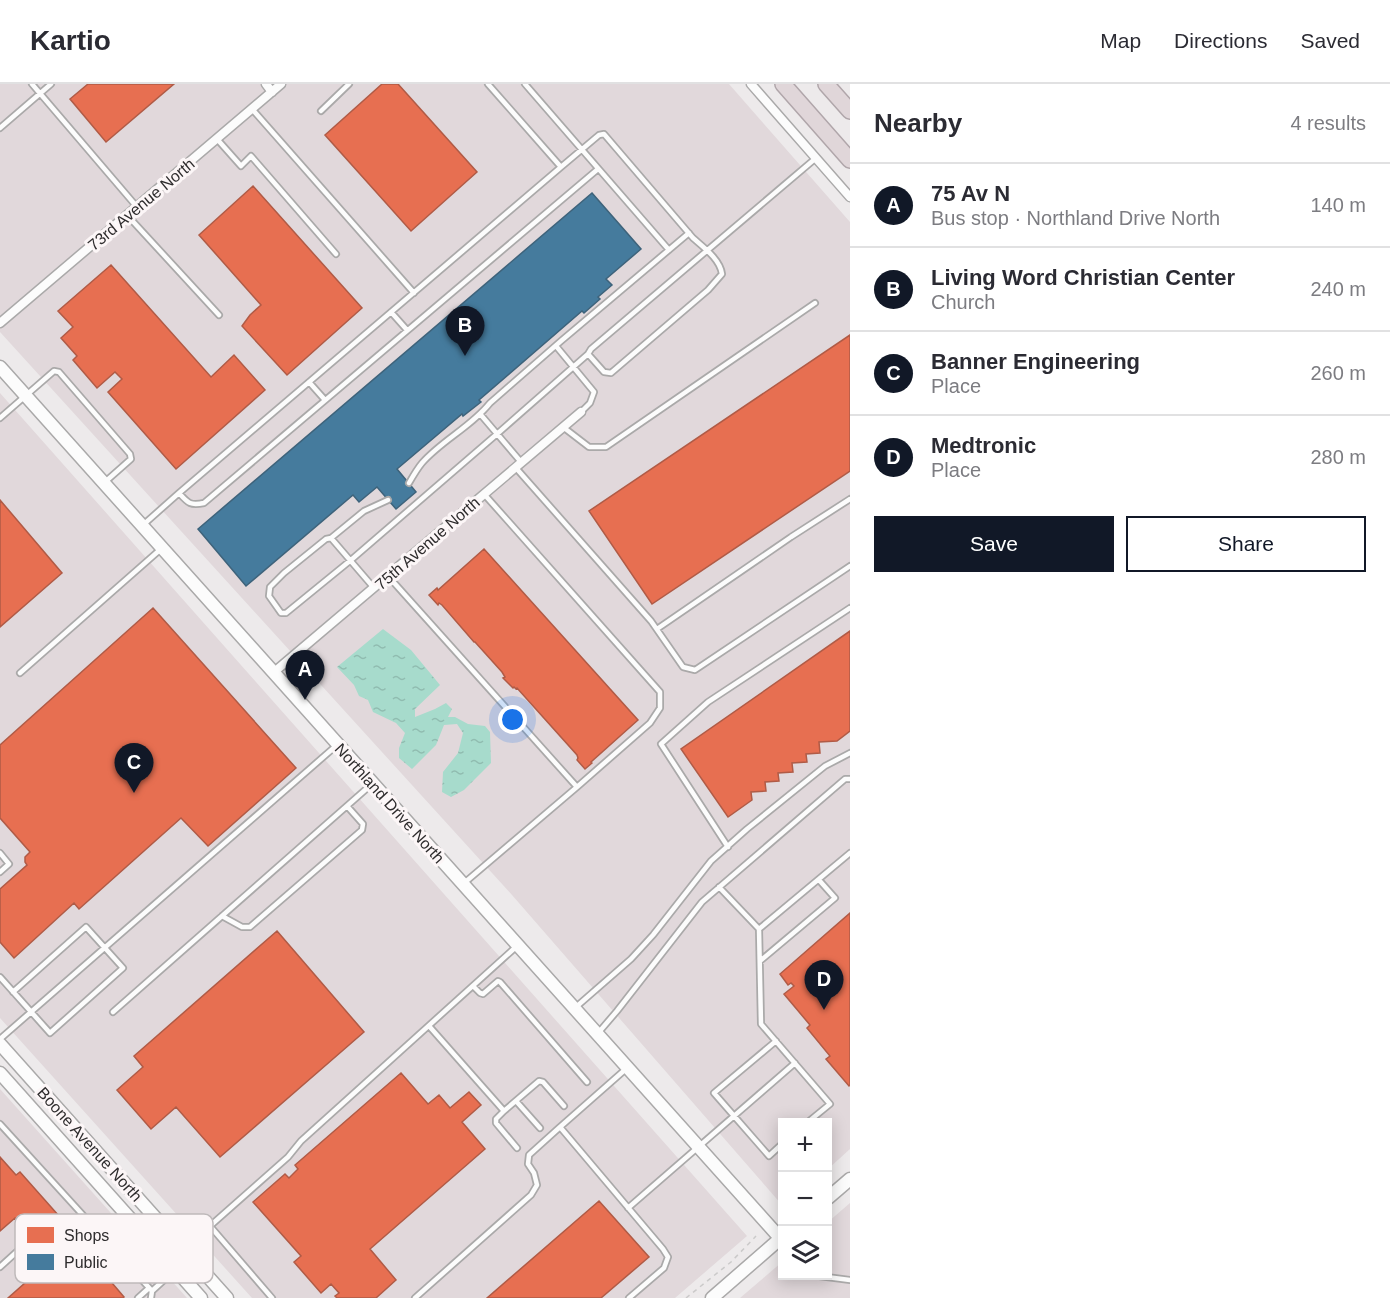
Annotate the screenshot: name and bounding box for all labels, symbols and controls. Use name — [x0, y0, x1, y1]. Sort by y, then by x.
text: Kartio — [30, 25, 111, 56]
text: Map — [1100, 29, 1141, 52]
text: Directions — [1174, 29, 1267, 52]
text: Saved — [1300, 29, 1360, 52]
text: Nearby — [874, 108, 962, 138]
text: 4 results — [1290, 112, 1366, 134]
street label: 73rd Avenue North — [85, 155, 198, 254]
text: 75 Av N — [931, 181, 1010, 206]
text: A — [886, 194, 901, 216]
text: 140 m — [1310, 194, 1366, 216]
text: Bus stop · Northland Drive North — [931, 207, 1220, 229]
text: Living Word Christian Center — [931, 265, 1235, 290]
text: B — [886, 278, 901, 300]
text: 240 m — [1310, 278, 1366, 300]
text: Church — [931, 291, 995, 313]
pin: B — [446, 306, 484, 356]
text: Banner Engineering — [931, 349, 1140, 374]
text: C — [886, 362, 901, 384]
text: 260 m — [1310, 362, 1366, 384]
text: Place — [931, 375, 981, 397]
text: Medtronic — [931, 433, 1036, 458]
text: D — [886, 446, 901, 468]
text: 280 m — [1310, 446, 1366, 468]
text: Place — [931, 459, 981, 481]
street label: 75th Avenue North — [372, 494, 483, 593]
button: Save — [874, 516, 1114, 572]
button: Share — [1126, 516, 1366, 572]
pin: A — [286, 650, 324, 700]
your location — [498, 705, 527, 734]
street label: Northland Drive North — [332, 740, 448, 867]
pin: C — [114, 744, 154, 793]
pin: D — [804, 960, 844, 1010]
street label: Boone Avenue North — [34, 1084, 145, 1205]
map controls — [778, 1118, 832, 1280]
button: + — [778, 1118, 832, 1172]
button: − — [778, 1172, 832, 1226]
legend — [15, 1214, 213, 1283]
button: layers — [778, 1226, 832, 1280]
text: Shops — [64, 1227, 109, 1244]
text: Public — [64, 1254, 108, 1271]

